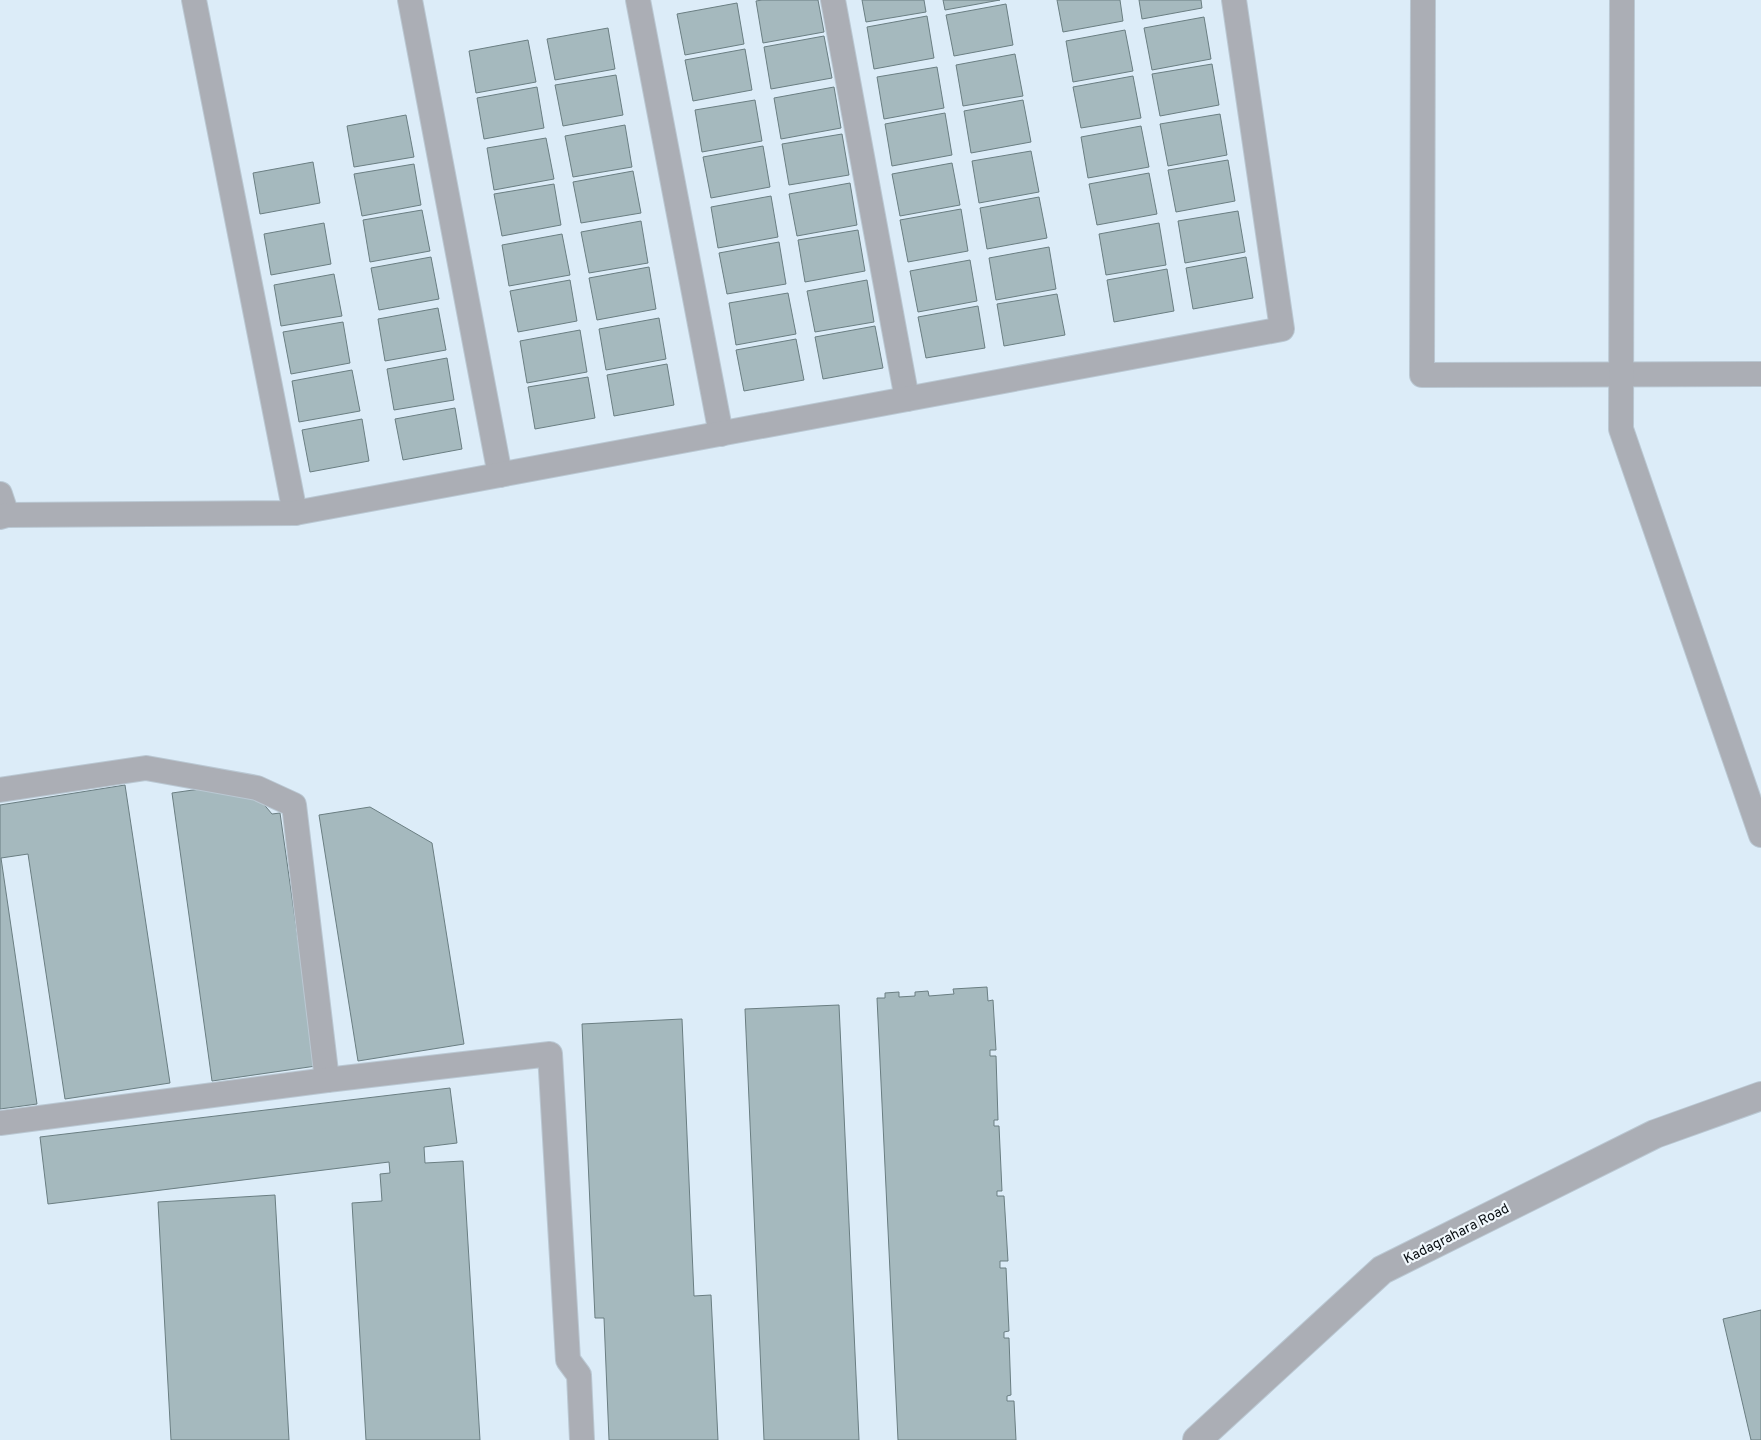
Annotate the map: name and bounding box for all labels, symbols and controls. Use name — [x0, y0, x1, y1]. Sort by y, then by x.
street label: Kadagrahara Road — [1401, 1200, 1512, 1268]

